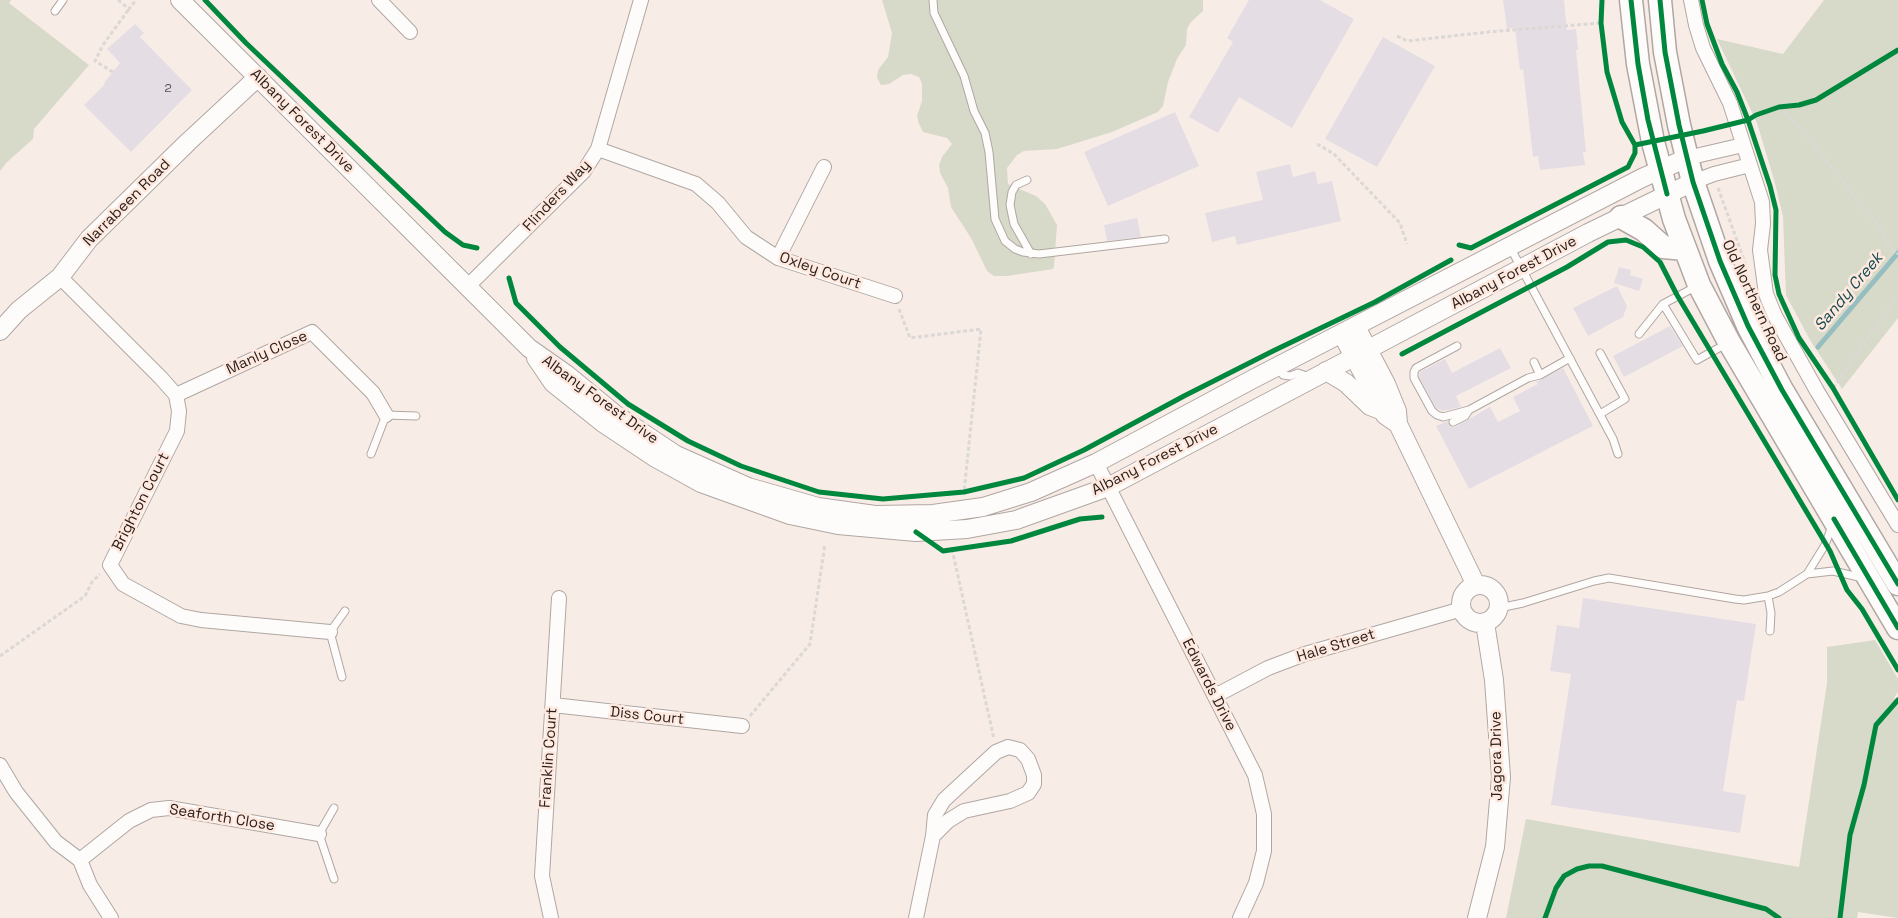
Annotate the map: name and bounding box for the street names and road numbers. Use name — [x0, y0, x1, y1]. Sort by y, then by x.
street label: Albany Forest Drive — [246, 65, 358, 177]
street label: Narrabeen Road — [80, 156, 174, 250]
street label: Flinders Way — [519, 157, 595, 235]
street label: Albany Forest Drive — [1448, 232, 1580, 314]
street label: Old Northern Road — [1718, 237, 1790, 365]
street label: Oxley Court — [777, 249, 863, 293]
street label: Manly Close — [224, 327, 310, 379]
street label: Albany Forest Drive — [538, 352, 662, 448]
street label: Albany Forest Drive — [1089, 420, 1221, 500]
street label: Brighton Court — [109, 450, 173, 554]
street label: Hale Street — [1295, 626, 1377, 666]
street label: Edwards Drive — [1178, 636, 1240, 734]
street label: Diss Court — [609, 703, 685, 729]
street label: Franklin Court — [537, 707, 561, 809]
street label: Jagora Drive — [1487, 711, 1507, 801]
street label: Seaforth Close — [168, 801, 276, 835]

